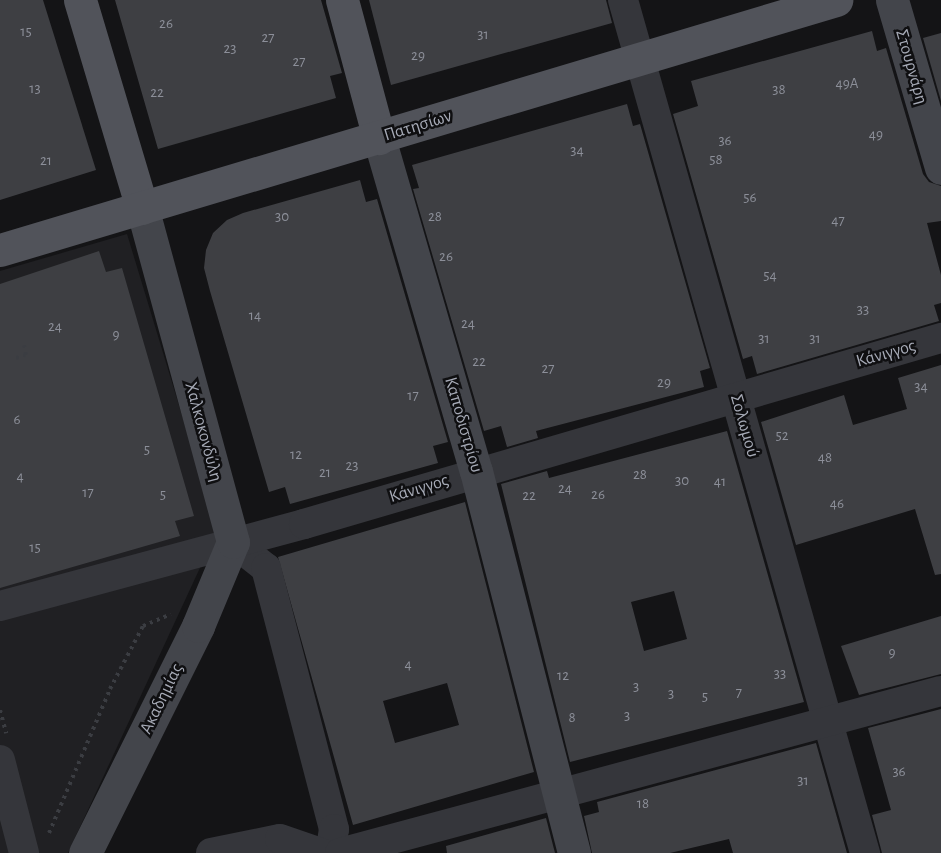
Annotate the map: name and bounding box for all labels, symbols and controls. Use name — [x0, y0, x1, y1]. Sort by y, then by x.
house number: 26 — [159, 15, 173, 33]
house number: 15 — [20, 23, 32, 41]
house number: 31 — [477, 26, 489, 44]
street label: Στουρνάρη — [890, 27, 932, 107]
house number: 27 — [261, 29, 275, 47]
house number: 23 — [223, 40, 237, 58]
house number: 29 — [411, 47, 425, 65]
house number: 27 — [292, 53, 306, 71]
house number: 49A — [836, 75, 858, 93]
house number: 13 — [29, 80, 41, 98]
house number: 38 — [772, 81, 786, 99]
house number: 22 — [150, 84, 164, 102]
street label: Πατησίων — [381, 105, 455, 147]
house number: 49 — [869, 126, 883, 144]
house number: 36 — [718, 132, 732, 150]
house number: 34 — [570, 142, 584, 160]
house number: 58 — [709, 151, 723, 169]
house number: 21 — [40, 152, 52, 170]
house number: 56 — [743, 189, 757, 207]
house number: 30 — [275, 208, 289, 226]
house number: 28 — [428, 208, 442, 226]
house number: 47 — [831, 212, 845, 230]
house number: 26 — [439, 248, 453, 266]
house number: 54 — [763, 267, 777, 285]
house number: 33 — [857, 301, 869, 319]
house number: 14 — [249, 307, 261, 325]
house number: 24 — [461, 315, 475, 333]
house number: 24 — [48, 318, 62, 336]
house number: 9 — [112, 326, 120, 344]
house number: 31 — [758, 330, 770, 348]
house number: 31 — [809, 330, 821, 348]
street label: Κάνιγγος — [854, 335, 918, 373]
house number: 22 — [472, 353, 486, 371]
house number: 27 — [541, 360, 555, 378]
house number: 29 — [657, 374, 671, 392]
street label: Καποδιστρίου — [439, 375, 487, 475]
house number: 34 — [914, 378, 928, 396]
street label: Χαλκοκονδύλη — [179, 380, 227, 484]
house number: 17 — [407, 387, 419, 405]
street label: Σολωμού — [725, 392, 763, 460]
house number: 6 — [13, 411, 21, 429]
house number: 52 — [775, 427, 789, 445]
house number: 5 — [144, 441, 150, 459]
house number: 12 — [290, 446, 302, 464]
house number: 48 — [818, 449, 832, 467]
house number: 23 — [345, 457, 359, 475]
house number: 21 — [319, 464, 331, 482]
house number: 28 — [633, 466, 647, 484]
house number: 4 — [16, 468, 24, 486]
street label: Κάνιγγος — [387, 470, 451, 508]
house number: 30 — [675, 472, 689, 490]
house number: 41 — [714, 473, 726, 491]
house number: 24 — [558, 480, 572, 498]
house number: 17 — [82, 484, 94, 502]
house number: 5 — [160, 486, 166, 504]
house number: 26 — [591, 486, 605, 504]
house number: 22 — [522, 487, 536, 505]
house number: 46 — [830, 495, 844, 513]
house number: 15 — [29, 539, 41, 557]
house number: 9 — [888, 644, 896, 662]
house number: 4 — [404, 656, 412, 674]
street label: Ακαδημίας — [136, 660, 188, 738]
house number: 33 — [774, 665, 786, 683]
house number: 12 — [557, 667, 569, 685]
house number: 3 — [633, 678, 639, 696]
house number: 7 — [736, 684, 742, 702]
house number: 3 — [668, 685, 674, 703]
house number: 5 — [702, 688, 708, 706]
house number: 3 — [624, 707, 630, 725]
house number: 8 — [568, 709, 576, 727]
house number: 36 — [892, 763, 906, 781]
house number: 31 — [797, 772, 809, 790]
house number: 18 — [637, 795, 649, 813]

